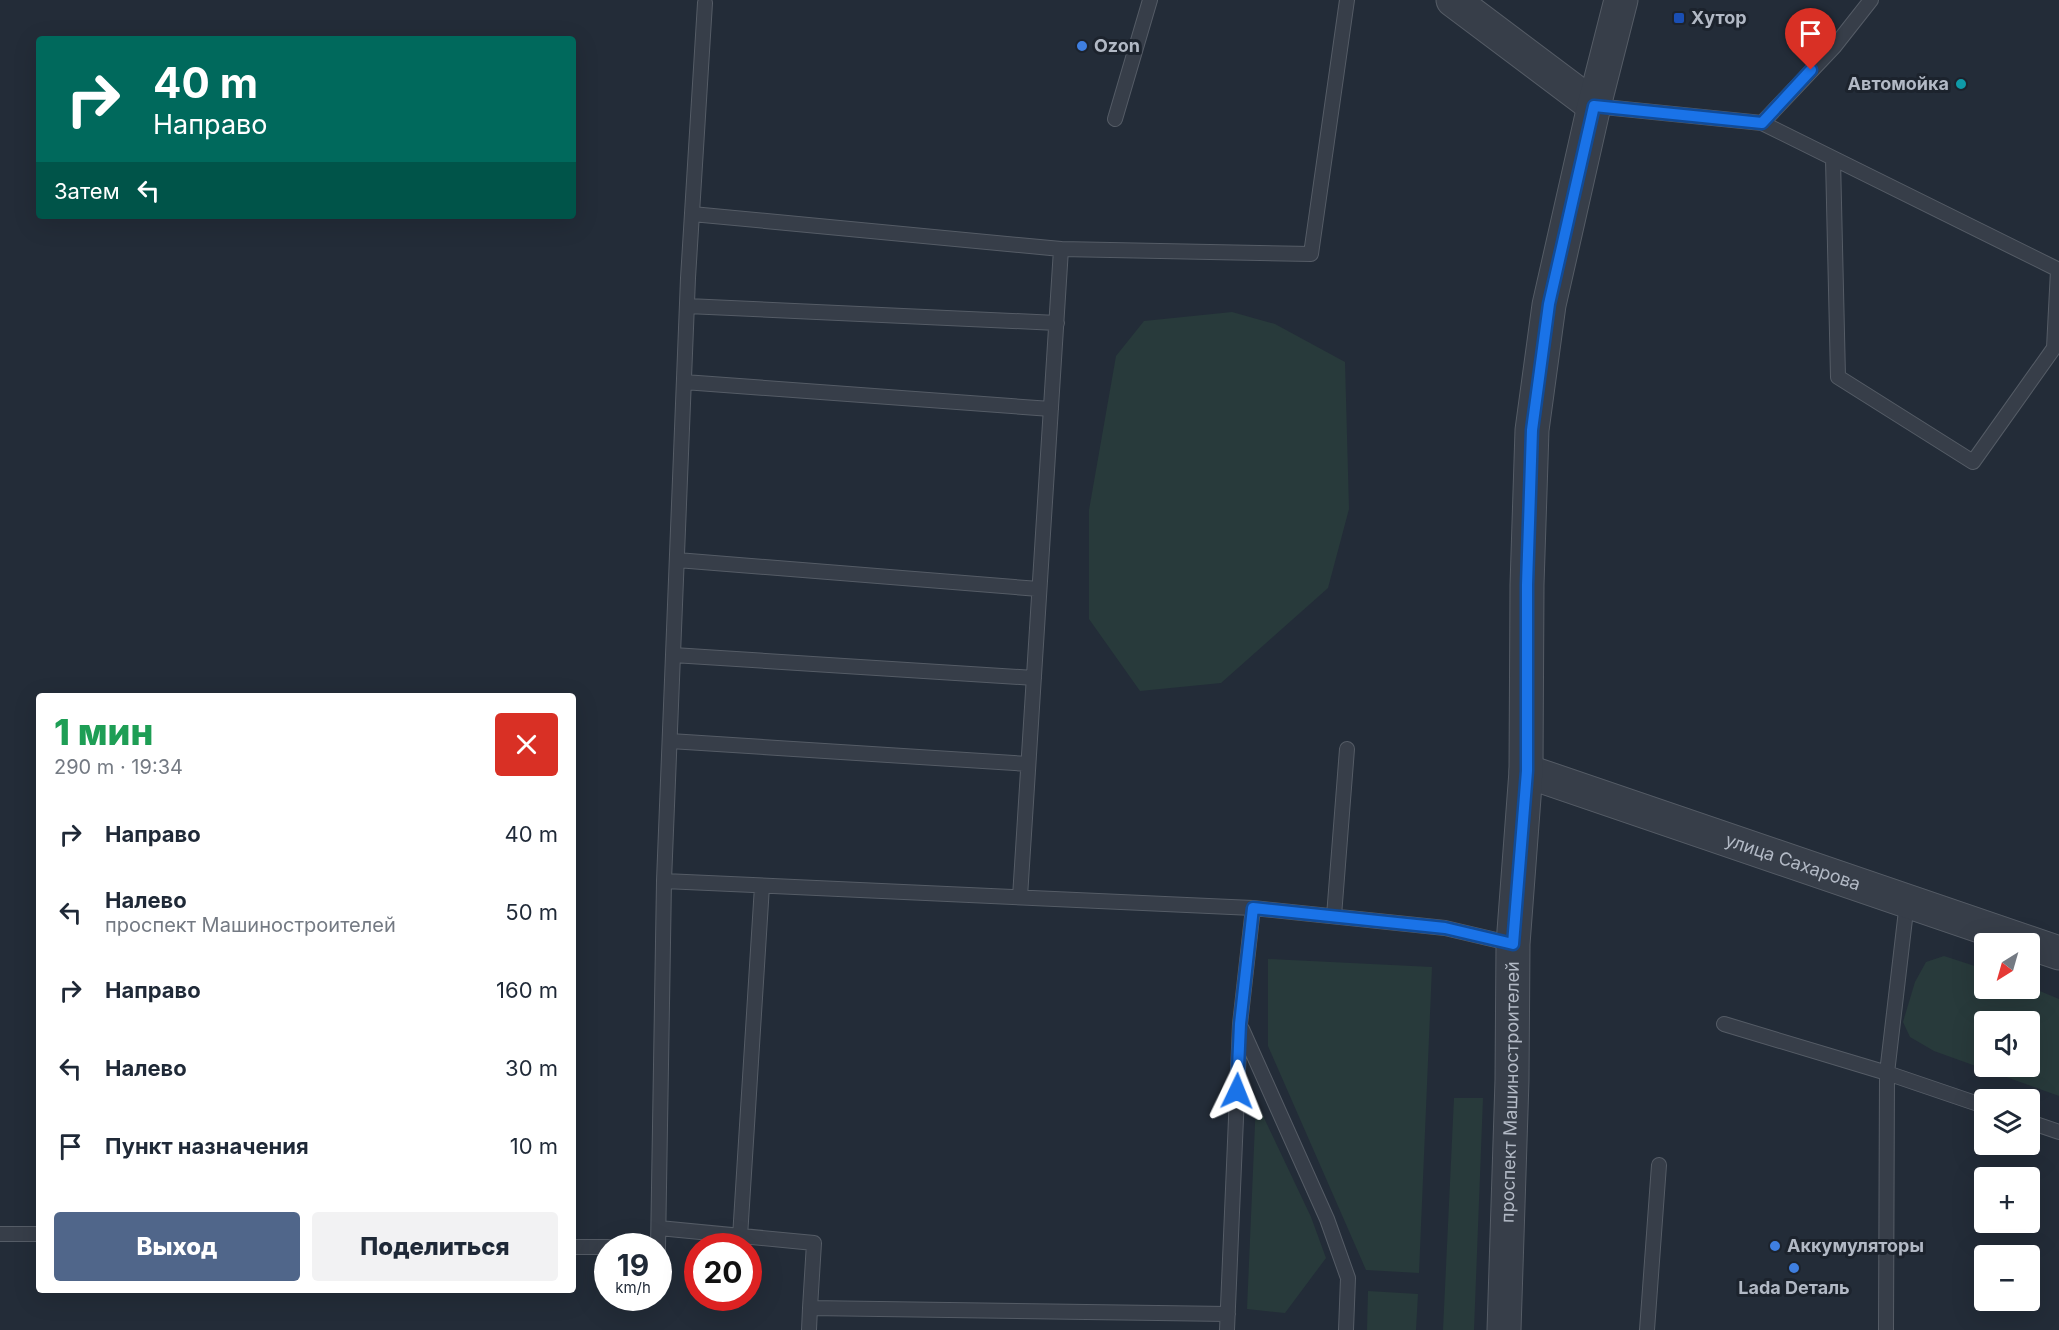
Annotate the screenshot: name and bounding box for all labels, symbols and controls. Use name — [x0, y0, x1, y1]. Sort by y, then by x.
place label: Хутор — [1691, 7, 1747, 28]
pin — [1785, 8, 1836, 70]
marker: Хутор — [1672, 11, 1686, 25]
icon: arrive — [1794, 17, 1827, 50]
place label: Ozon — [1094, 35, 1140, 56]
marker: Ozon — [1075, 39, 1089, 53]
text: 40 m — [153, 57, 258, 108]
icon: right — [54, 60, 132, 138]
place label: Автомойка — [1848, 73, 1949, 94]
marker: Автомойка — [1954, 77, 1968, 91]
text: Направо — [153, 108, 268, 141]
icon: left — [132, 174, 165, 207]
text: Затем — [54, 178, 120, 204]
text: 1 мин — [54, 710, 153, 754]
button: close — [495, 713, 558, 776]
text: 290 m · 19:34 — [54, 755, 183, 779]
icon: right — [54, 818, 87, 851]
text: Направо — [105, 821, 201, 847]
text: 40 m — [504, 821, 558, 847]
street label: улица Сахарова — [1723, 829, 1863, 894]
text: Налево — [105, 887, 187, 913]
icon: left — [54, 896, 87, 929]
text: 50 m — [505, 899, 558, 925]
text: проспект Машиностроителей — [105, 913, 396, 937]
north arrow — [1974, 933, 2040, 999]
map controls — [1974, 933, 2040, 1311]
street label: проспект Машиностроителей — [1496, 961, 1523, 1223]
icon: right — [54, 974, 87, 1007]
text: Направо — [105, 977, 201, 1003]
text: 160 m — [496, 977, 558, 1003]
button: sound — [1974, 1011, 2040, 1077]
icon: left — [54, 1052, 87, 1085]
text: Налево — [105, 1055, 187, 1081]
text: 30 m — [505, 1055, 558, 1081]
position arrow — [1205, 1059, 1269, 1123]
button: layers — [1974, 1089, 2040, 1155]
icon: arrive — [54, 1130, 87, 1163]
text: Пункт назначения — [105, 1133, 309, 1159]
text: 10 m — [510, 1133, 558, 1159]
button: + — [1974, 1167, 2040, 1233]
button: Выход — [54, 1212, 300, 1281]
button: Поделиться — [312, 1212, 558, 1281]
speed limit sign: 20 — [684, 1233, 762, 1311]
place label: Аккумуляторы — [1787, 1235, 1924, 1256]
marker: Аккумуляторы — [1768, 1239, 1782, 1253]
button: − — [1974, 1245, 2040, 1311]
text: 19 — [617, 1247, 649, 1283]
marker: Lada Dеталь — [1787, 1261, 1801, 1275]
place label: Lada Dеталь — [1738, 1277, 1850, 1298]
text: km/h — [615, 1278, 651, 1297]

